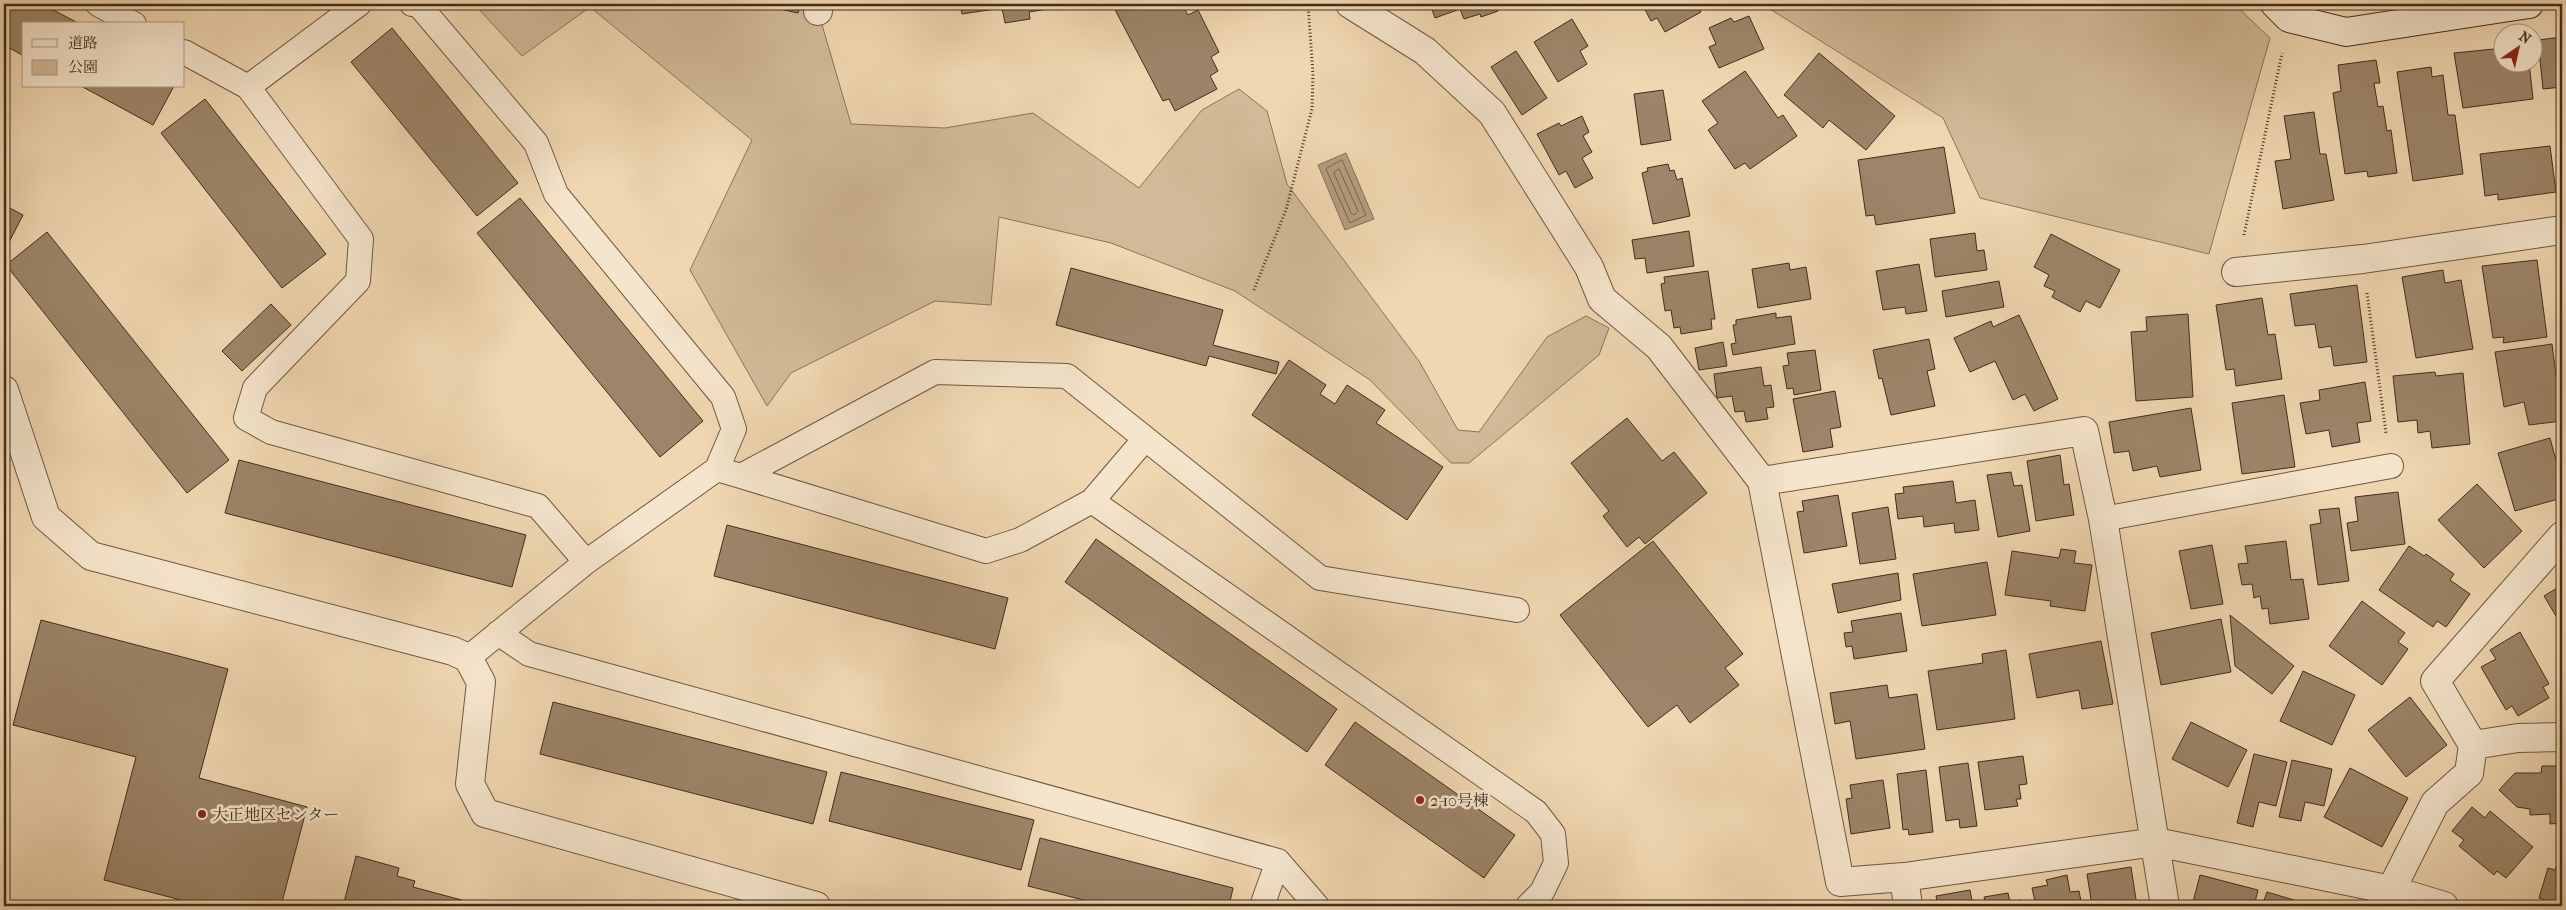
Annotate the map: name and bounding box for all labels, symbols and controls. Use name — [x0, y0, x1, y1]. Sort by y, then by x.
legend — [22, 22, 185, 88]
north arrow — [2494, 22, 2544, 72]
text: N — [2516, 28, 2534, 48]
text: 道路 — [68, 34, 98, 52]
text: 公園 — [68, 58, 98, 76]
place label: 2-10号棟 — [1430, 791, 1489, 810]
marker: 2-10号棟 — [1414, 794, 1426, 806]
place label: 大正地区センター — [212, 805, 339, 824]
marker: 大正地区センター — [196, 808, 208, 820]

